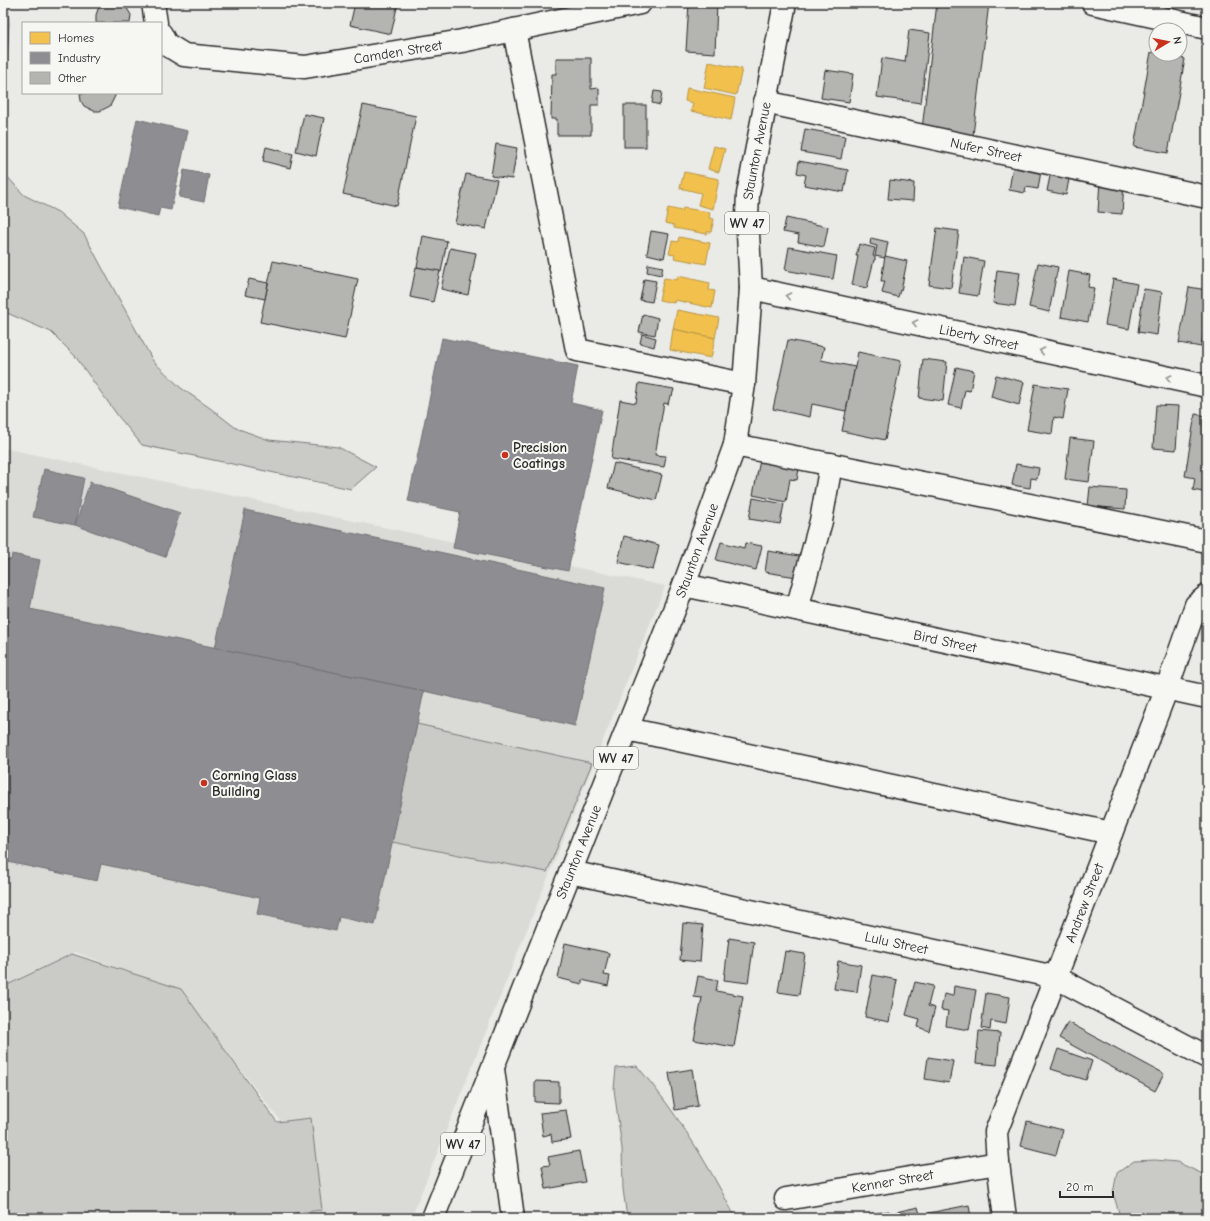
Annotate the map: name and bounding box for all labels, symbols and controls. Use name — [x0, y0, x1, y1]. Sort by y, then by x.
legend — [22, 22, 162, 94]
north arrow — [1148, 22, 1188, 62]
text: Homes — [58, 31, 94, 45]
street label: Camden Street — [352, 36, 444, 68]
text: N — [1170, 36, 1184, 45]
text: Industry — [58, 51, 101, 65]
text: Other — [58, 71, 87, 85]
street label: Staunton Avenue — [740, 100, 775, 200]
street label: Nufer Street — [949, 134, 1024, 166]
road number: WV 47 — [725, 212, 769, 234]
one-way arrow — [784, 293, 791, 301]
one-way arrow — [912, 320, 918, 328]
street label: Liberty Street — [938, 321, 1021, 354]
one-way arrow — [1039, 347, 1045, 355]
one-way arrow — [1166, 374, 1172, 382]
place label: Precision Coatings — [513, 439, 567, 472]
marker: Precision Coatings — [500, 450, 510, 460]
street label: Staunton Avenue — [672, 501, 722, 600]
street label: Bird Street — [912, 626, 979, 657]
road number: WV 47 — [594, 747, 638, 769]
place label: Corning Glass Building — [212, 767, 297, 800]
marker: Corning Glass Building — [199, 778, 209, 788]
street label: Staunton Avenue — [552, 803, 605, 901]
street label: Andrew Street — [1062, 860, 1108, 945]
street label: Lulu Street — [863, 928, 930, 958]
road number: WV 47 — [441, 1133, 485, 1155]
street label: Kenner Street — [850, 1166, 936, 1197]
scale bar — [1060, 1173, 1113, 1199]
text: 20 m — [1066, 1180, 1094, 1194]

